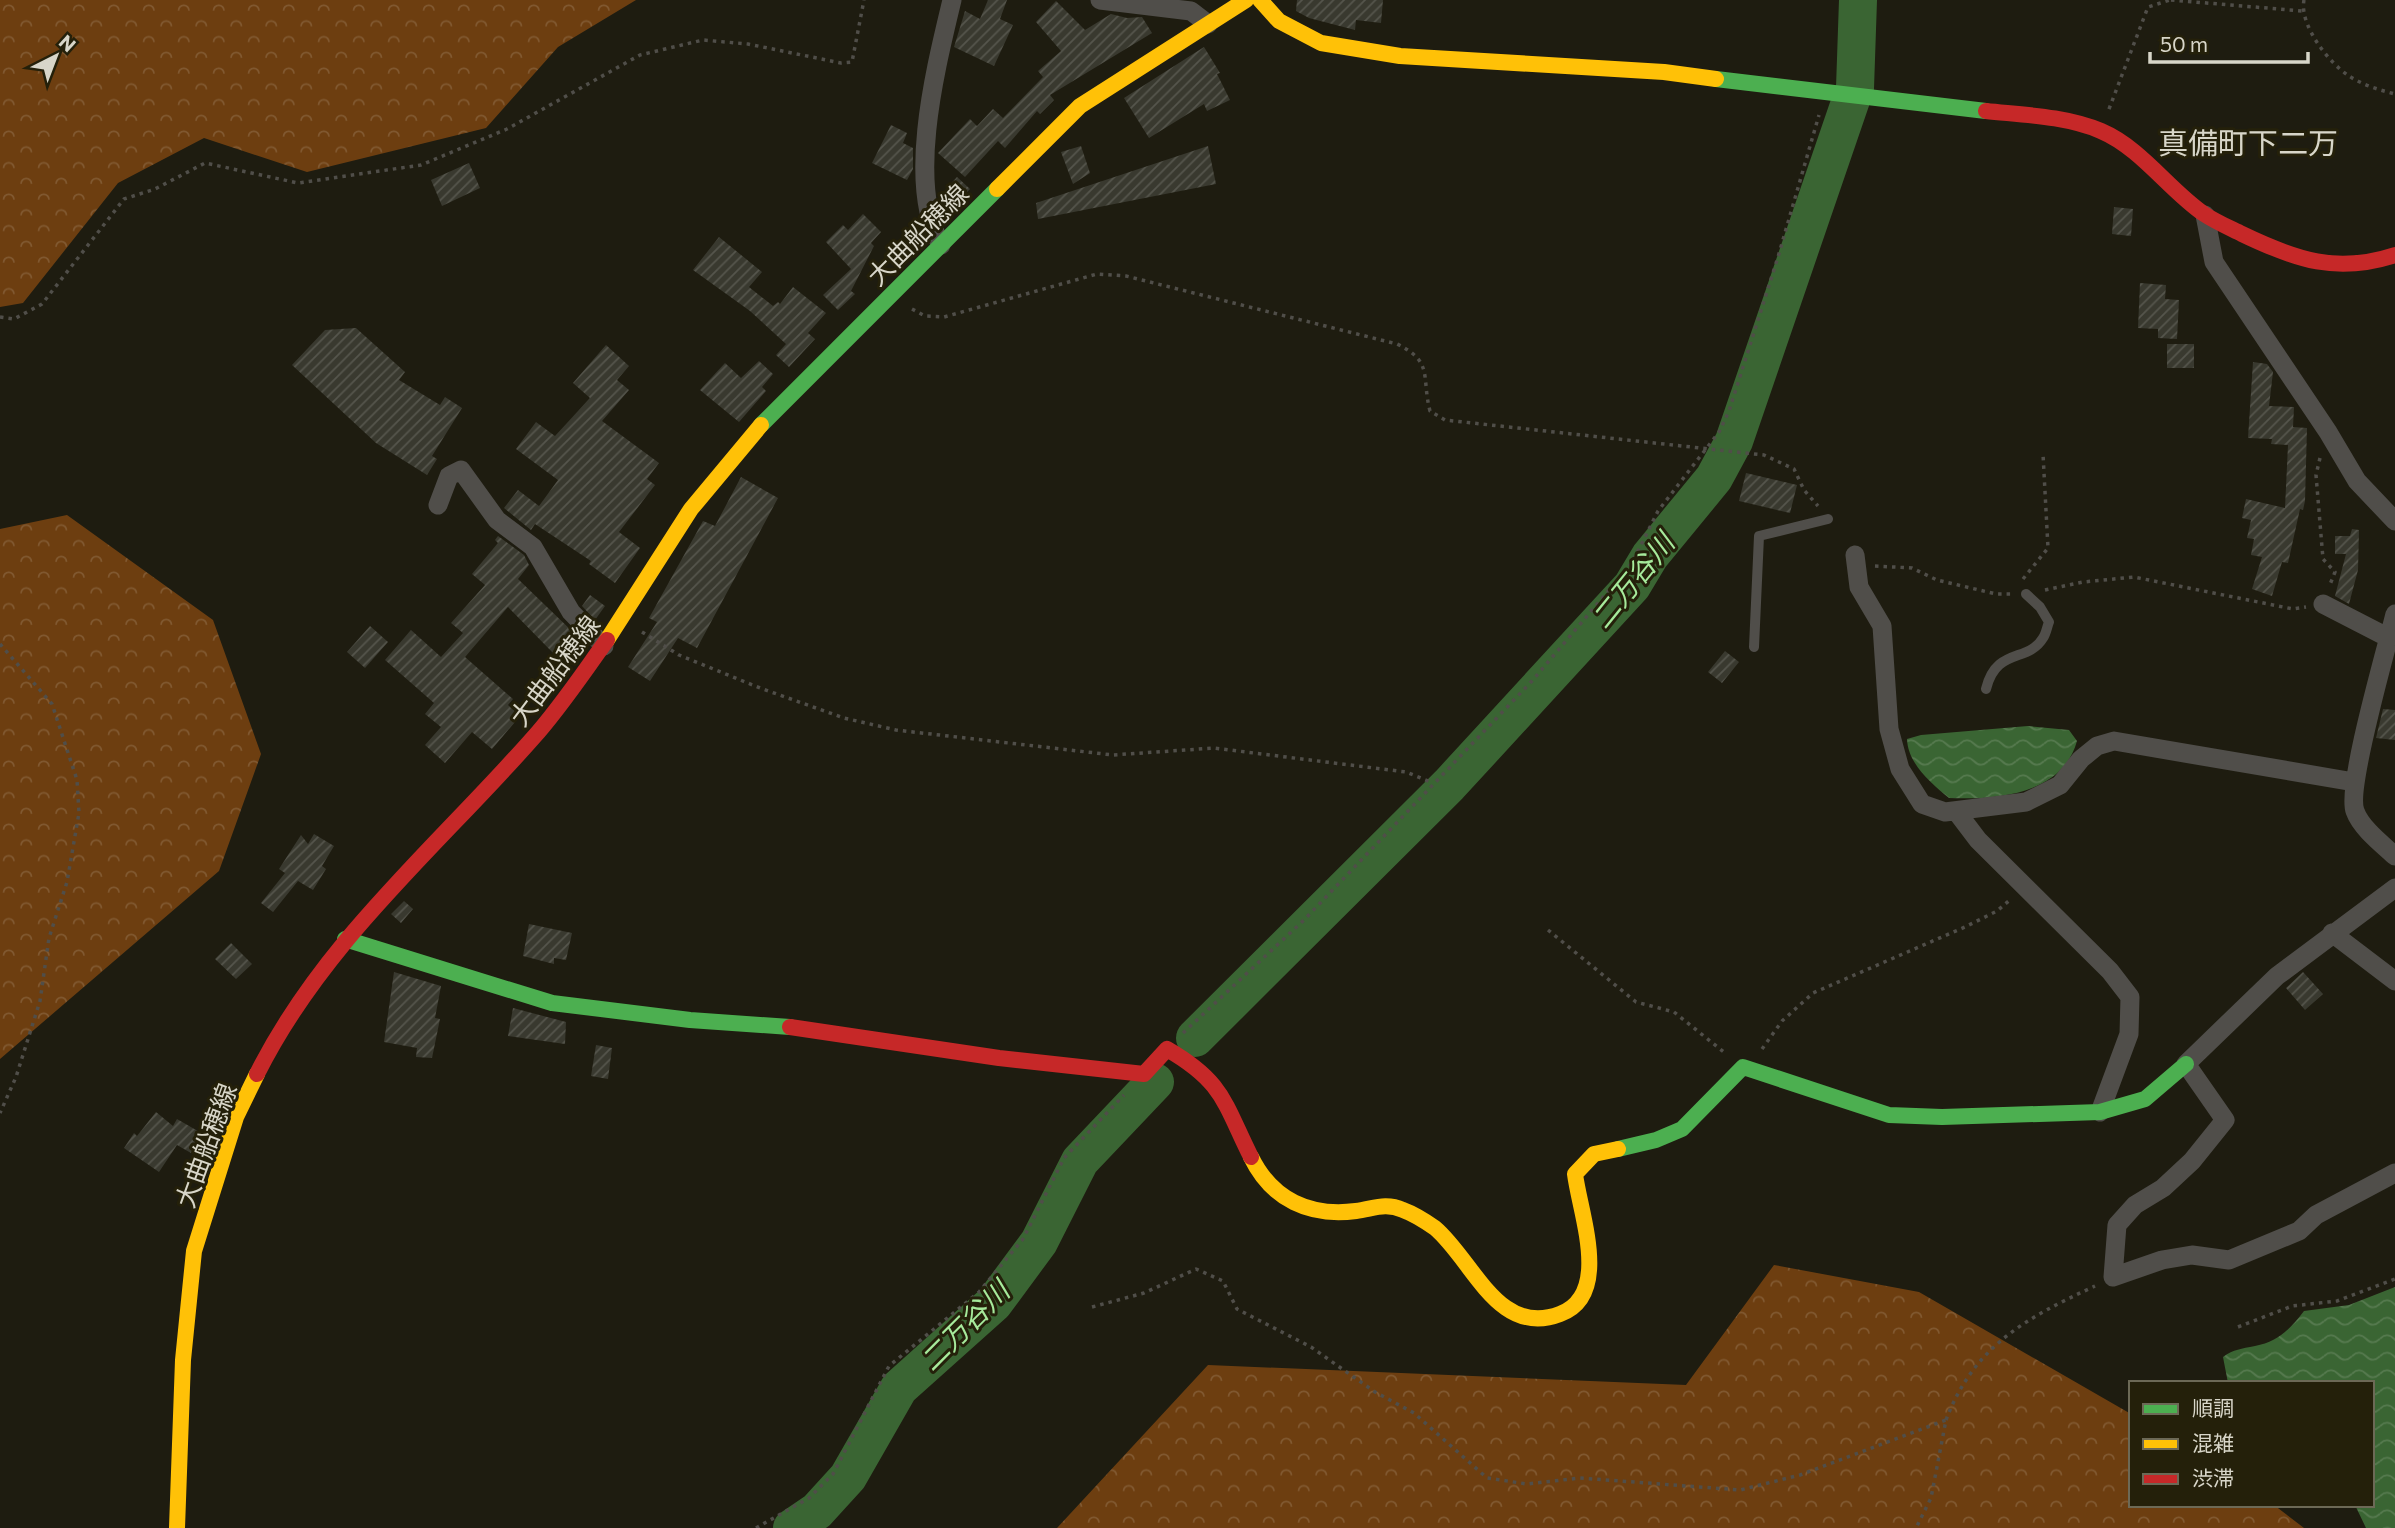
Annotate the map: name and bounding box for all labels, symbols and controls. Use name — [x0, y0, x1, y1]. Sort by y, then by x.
north arrow — [21, 21, 91, 91]
scale bar — [2150, 21, 2308, 65]
text: N — [55, 30, 81, 56]
text: 50 m — [2160, 31, 2208, 56]
district label: 真備町下二万 — [2158, 123, 2338, 160]
street label: 大曲船穂線 — [860, 177, 974, 291]
water label: 二万谷川 — [1584, 523, 1682, 634]
street label: 大曲船穂線 — [502, 609, 606, 731]
street label: 大曲船穂線 — [168, 1079, 242, 1211]
water label: 二万谷川 — [912, 1271, 1018, 1377]
legend — [2129, 1381, 2374, 1507]
text: 順調 — [2192, 1395, 2234, 1420]
text: 混雑 — [2192, 1430, 2234, 1455]
text: 渋滞 — [2192, 1465, 2234, 1490]

